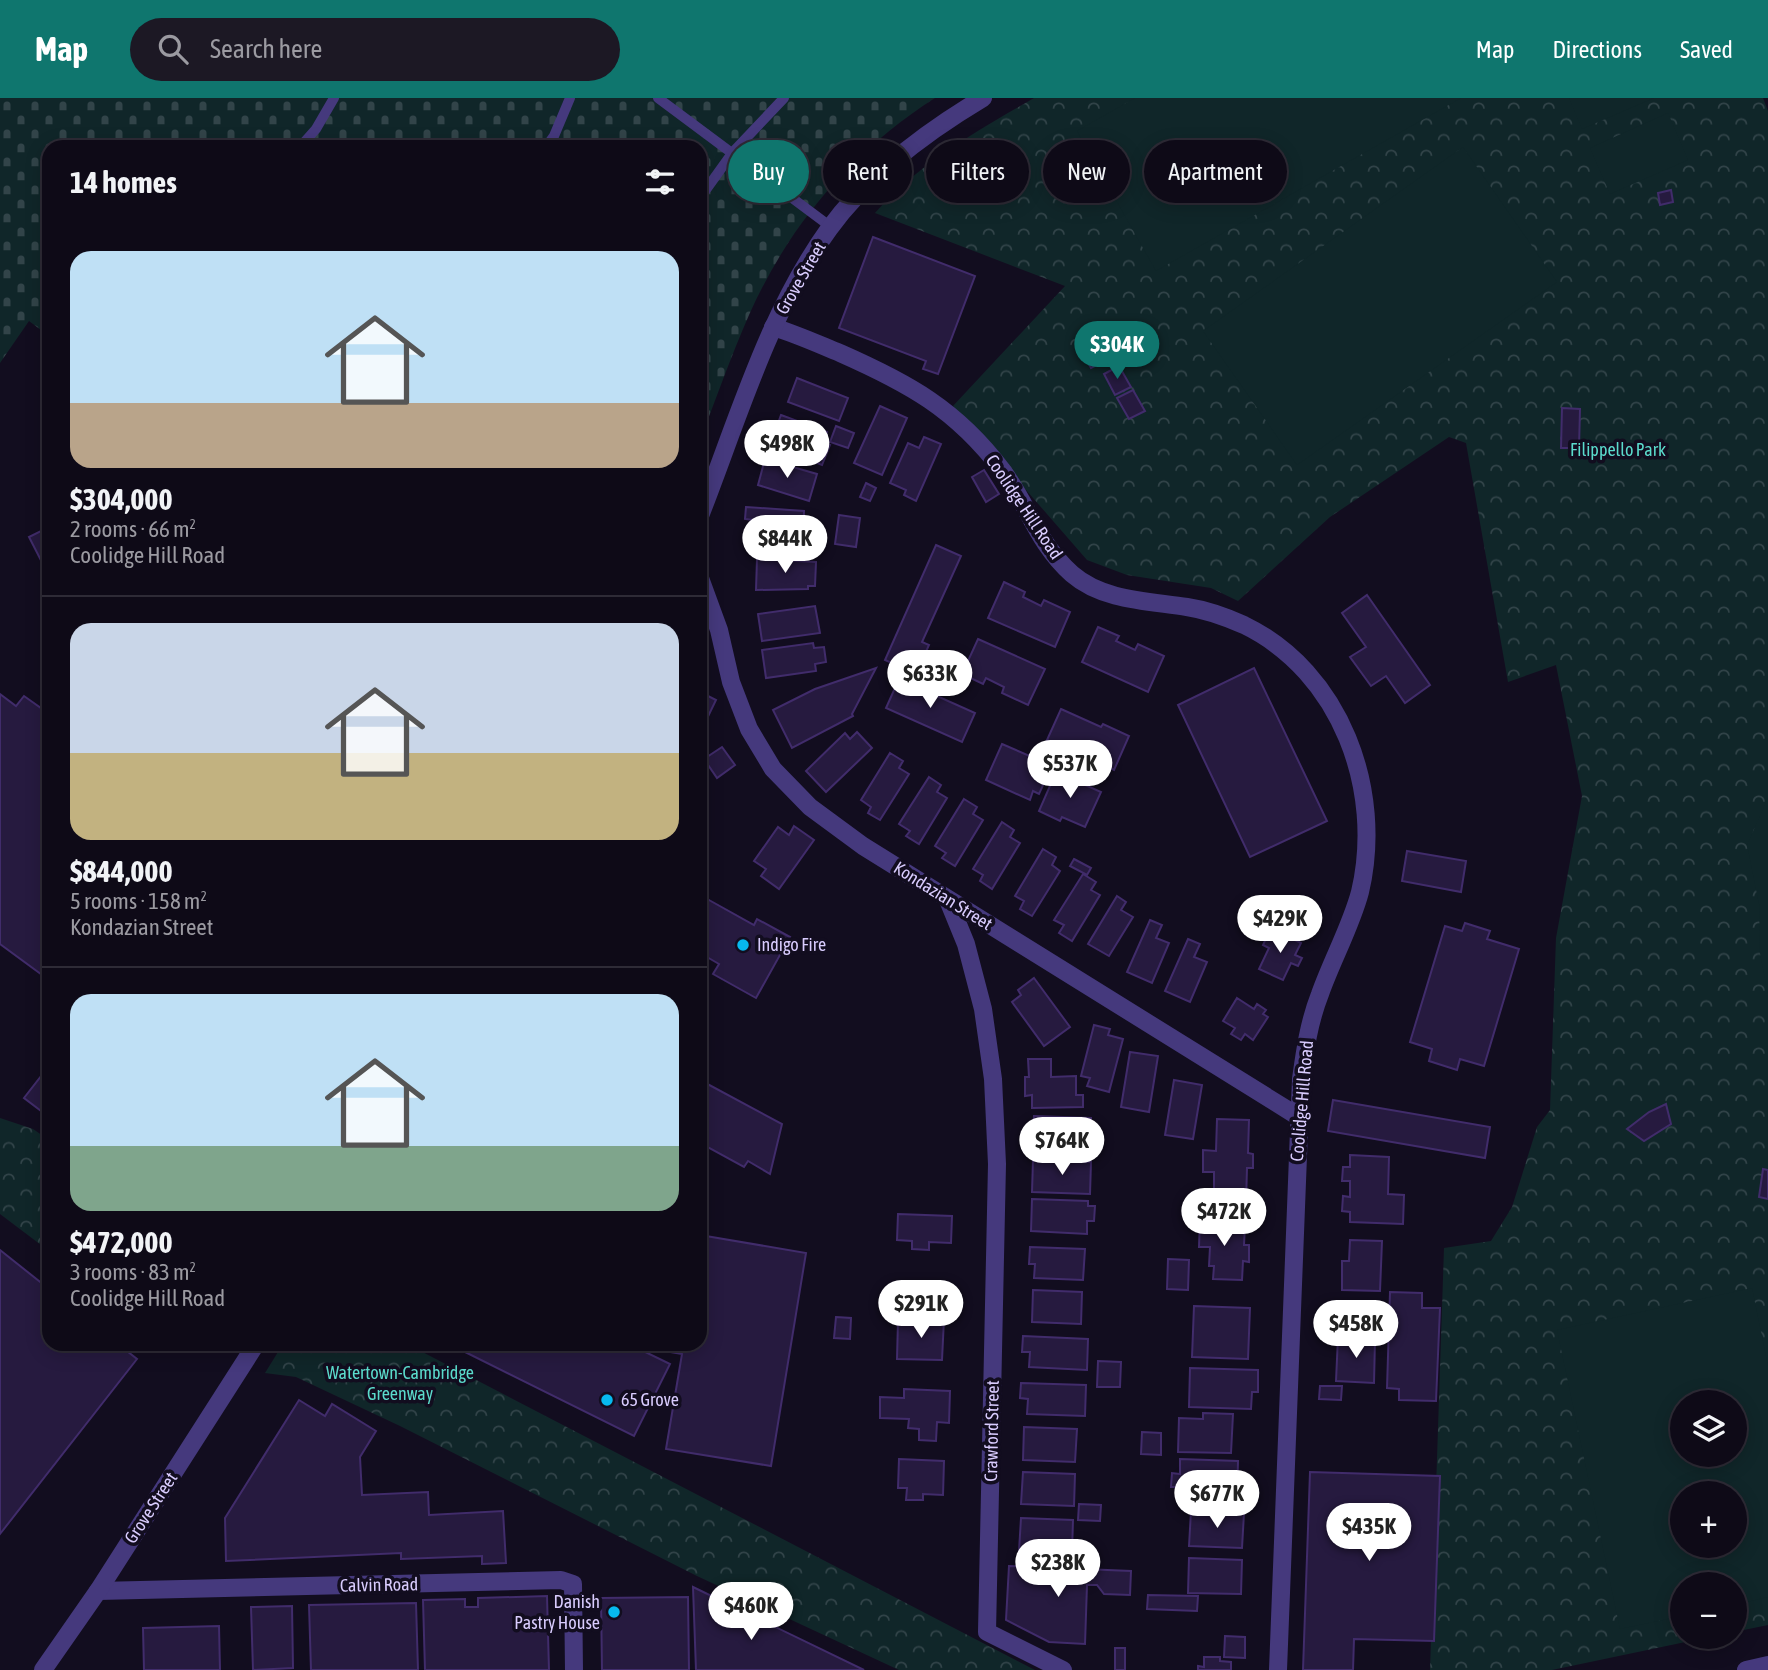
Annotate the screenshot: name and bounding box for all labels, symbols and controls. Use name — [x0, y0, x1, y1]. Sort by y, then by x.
search box — [130, 18, 620, 81]
text: Map — [35, 30, 88, 68]
icon: search — [154, 30, 192, 68]
text: Search here — [210, 34, 322, 64]
text: Map — [1476, 36, 1514, 63]
text: Directions — [1552, 36, 1642, 63]
text: Saved — [1680, 36, 1733, 63]
chip: Buy — [728, 140, 809, 203]
chip: Rent — [823, 140, 912, 203]
chip: Filters — [926, 140, 1029, 203]
chip: New — [1043, 140, 1130, 203]
chip: Apartment — [1144, 140, 1287, 203]
icon: filters — [641, 163, 679, 201]
text: 14 homes — [70, 165, 177, 199]
street label: Grove Street — [771, 238, 830, 318]
icon: home — [312, 297, 438, 423]
pin: $304K — [1068, 322, 1166, 381]
text: $304K — [1090, 331, 1144, 357]
pin: $498K — [738, 420, 836, 480]
text: $498K — [760, 430, 814, 456]
park label: Filippello Park — [1570, 439, 1666, 460]
street label: Coolidge Hill Road — [982, 451, 1067, 563]
text: $304,000 — [70, 482, 173, 516]
text: 2 rooms · 66 m² — [70, 516, 196, 542]
pin: $844K — [736, 516, 834, 575]
text: $844K — [758, 525, 812, 551]
text: Coolidge Hill Road — [70, 542, 225, 568]
pin: $633K — [881, 650, 979, 710]
text: $633K — [903, 660, 957, 686]
icon: home — [312, 669, 438, 795]
pin: $537K — [1021, 740, 1119, 800]
text: $537K — [1043, 750, 1097, 776]
text: $844,000 — [70, 854, 173, 888]
street label: Kondazian Street — [890, 857, 996, 934]
text: 5 rooms · 158 m² — [70, 888, 207, 914]
pin: $429K — [1231, 896, 1329, 955]
text: $429K — [1253, 905, 1307, 931]
text: Kondazian Street — [70, 914, 213, 940]
place label: Indigo Fire — [757, 934, 826, 955]
marker: Indigo Fire — [735, 937, 751, 953]
icon: home — [312, 1040, 438, 1166]
street label: Coolidge Hill Road — [1286, 1040, 1317, 1162]
pin: $764K — [1013, 1118, 1111, 1177]
text: $764K — [1035, 1127, 1089, 1153]
pin: $472K — [1175, 1188, 1273, 1248]
text: $472K — [1197, 1198, 1251, 1224]
text: $472,000 — [70, 1225, 173, 1259]
text: 3 rooms · 83 m² — [70, 1259, 196, 1285]
pin: $291K — [872, 1280, 970, 1340]
text: Coolidge Hill Road — [70, 1285, 225, 1311]
text: $291K — [894, 1290, 948, 1316]
pin: $458K — [1307, 1300, 1405, 1360]
text: $458K — [1329, 1310, 1383, 1336]
park label: Watertown-Cambridge Greenway — [326, 1362, 474, 1404]
street label: Crawford Street — [980, 1380, 1003, 1482]
place label: 65 Grove — [621, 1389, 679, 1410]
map controls — [1670, 1390, 1747, 1649]
button: layers — [1670, 1390, 1747, 1467]
marker: 65 Grove — [599, 1392, 615, 1408]
street label: Grove Street — [120, 1468, 181, 1547]
pin: $677K — [1168, 1470, 1266, 1530]
text: $677K — [1190, 1480, 1244, 1506]
button: + — [1670, 1481, 1747, 1558]
pin: $435K — [1320, 1504, 1418, 1563]
text: $435K — [1342, 1513, 1396, 1539]
pin: $238K — [1009, 1540, 1107, 1599]
text: $238K — [1031, 1549, 1085, 1575]
button: − — [1670, 1572, 1747, 1649]
street label: Calvin Road — [340, 1573, 418, 1596]
pin: $460K — [702, 1582, 800, 1642]
place label: Danish Pastry House — [514, 1591, 600, 1633]
text: $460K — [724, 1592, 778, 1618]
marker: Danish Pastry House — [606, 1604, 622, 1620]

